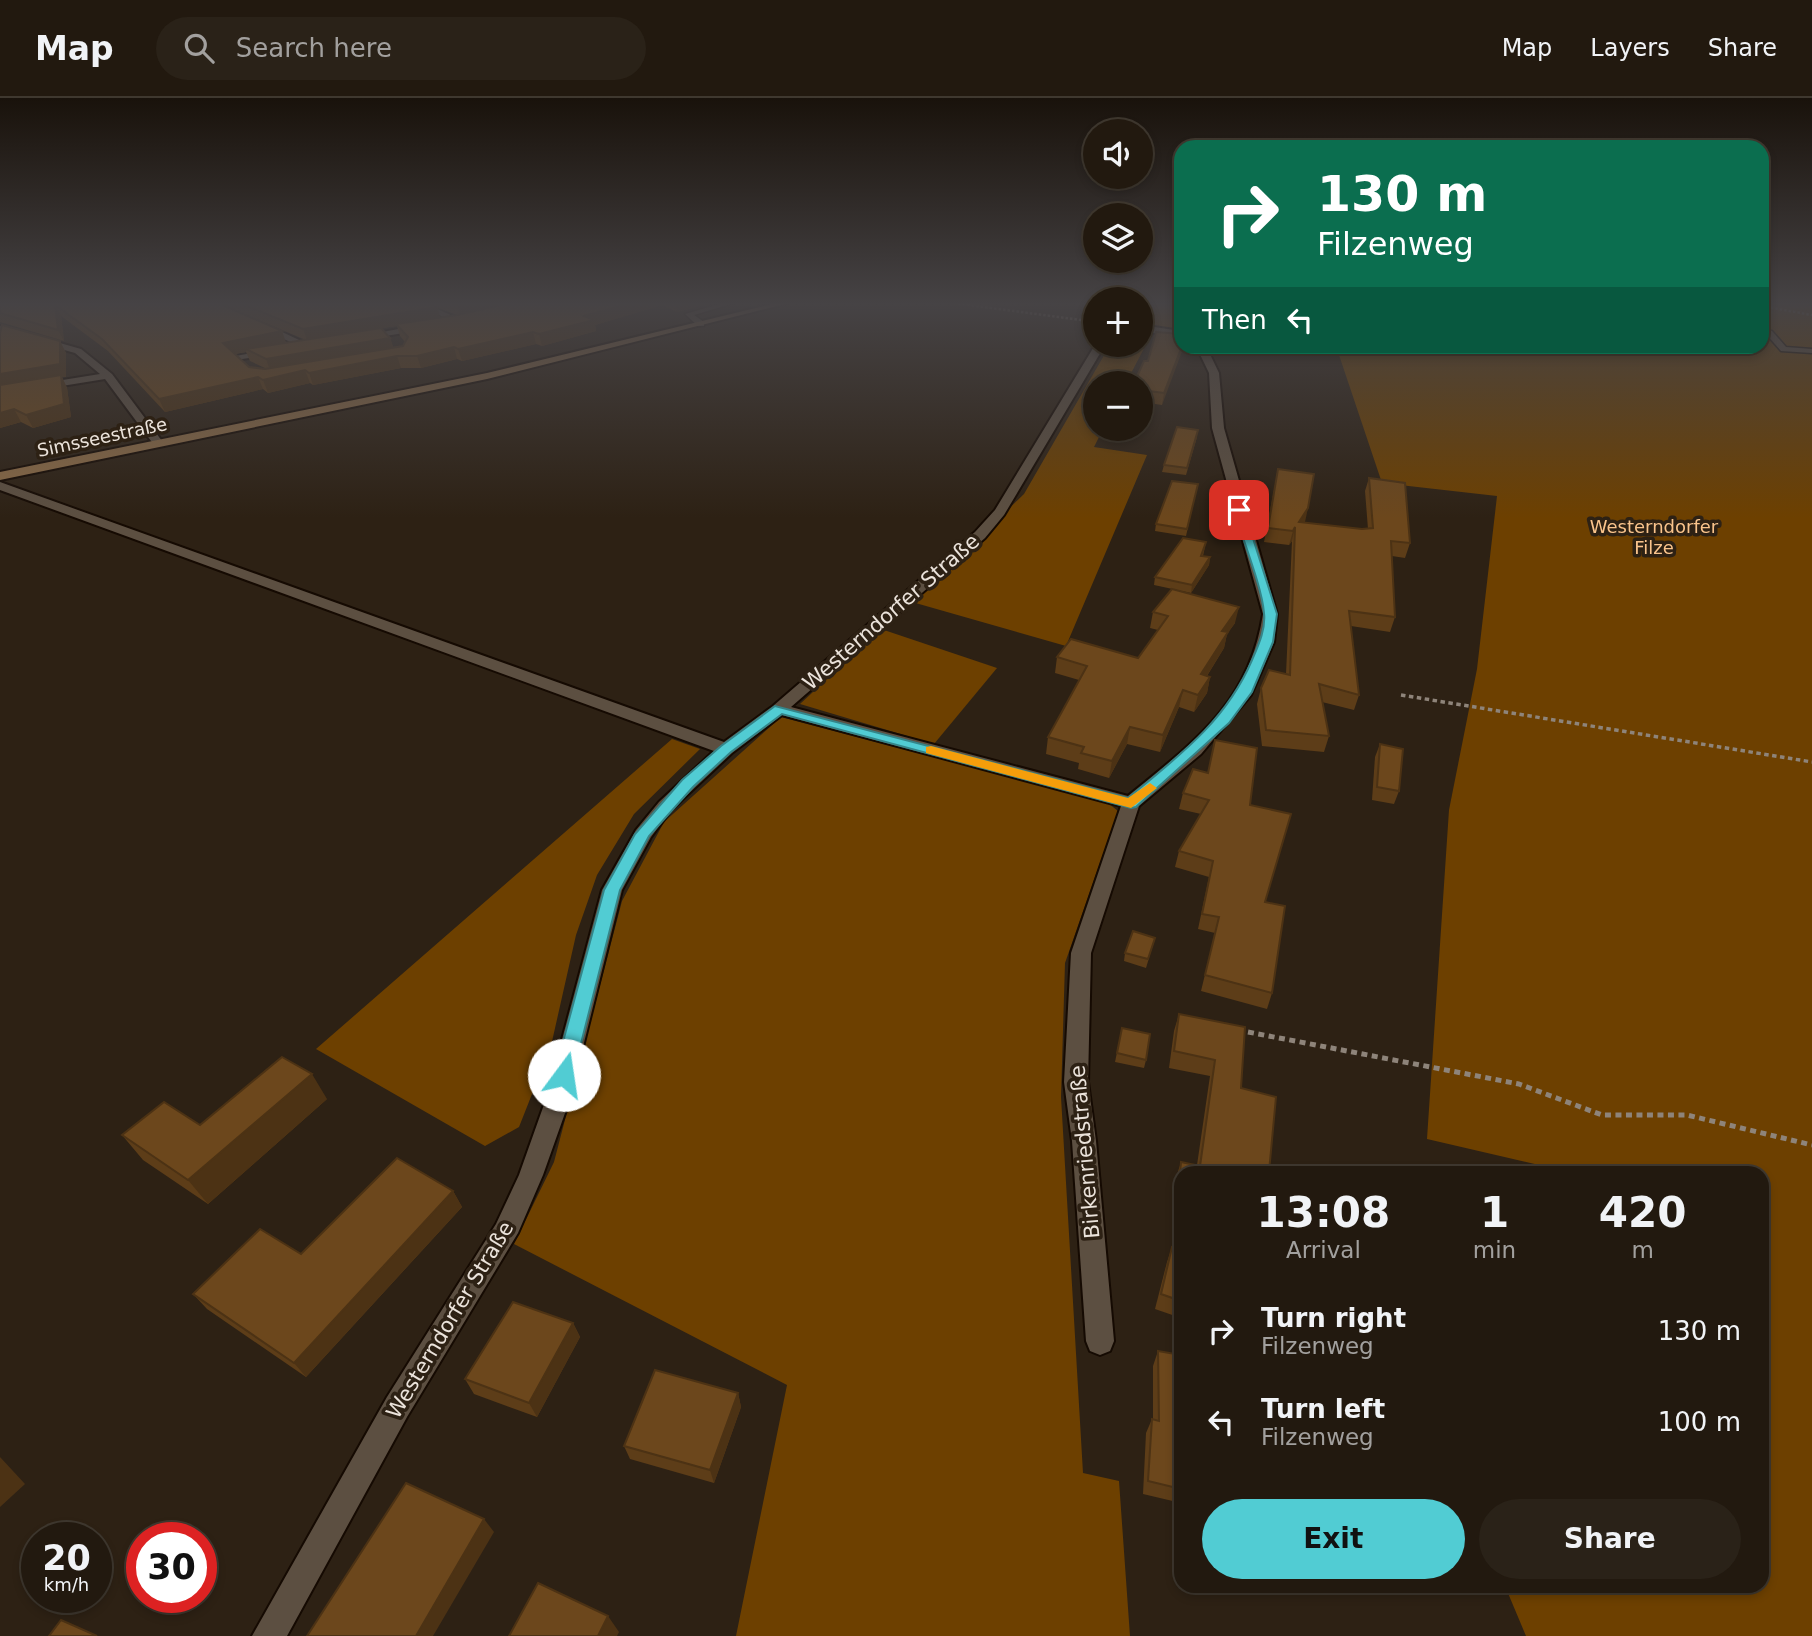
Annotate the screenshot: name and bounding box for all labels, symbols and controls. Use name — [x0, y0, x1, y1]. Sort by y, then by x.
search box — [156, 17, 646, 80]
text: Map — [35, 29, 114, 68]
icon: search — [180, 29, 218, 67]
text: Search here — [236, 33, 392, 63]
text: Map — [1502, 34, 1552, 62]
text: Layers — [1590, 34, 1670, 62]
text: Share — [1708, 34, 1777, 62]
map controls — [1083, 119, 1153, 441]
button: sound — [1083, 119, 1153, 189]
text: 130 m — [1317, 166, 1487, 223]
icon: right — [1202, 168, 1293, 259]
button: layers — [1083, 203, 1153, 273]
text: Filzenweg — [1317, 225, 1474, 263]
button: + — [1083, 287, 1153, 357]
icon: left — [1281, 301, 1319, 339]
text: Then — [1202, 305, 1267, 335]
button: − — [1083, 371, 1153, 441]
street label: Simsseestraße — [35, 413, 169, 461]
pin — [1209, 480, 1269, 540]
icon: arrive — [1220, 491, 1258, 529]
park label: Westerndorfer Filze — [1590, 516, 1719, 558]
street label: Westerndorfer Straße — [798, 529, 984, 695]
position arrow — [527, 1038, 601, 1112]
street label: Birkenriedstraße — [1065, 1064, 1105, 1240]
text: 13:08 — [1257, 1188, 1390, 1237]
text: 1 — [1480, 1188, 1509, 1237]
text: 420 — [1599, 1188, 1686, 1237]
street label: Westerndorfer Straße — [382, 1217, 518, 1423]
text: Arrival — [1286, 1237, 1361, 1263]
text: min — [1473, 1237, 1516, 1263]
text: m — [1631, 1237, 1654, 1263]
text: Turn right — [1261, 1303, 1406, 1333]
icon: right — [1202, 1312, 1240, 1350]
text: 130 m — [1658, 1316, 1741, 1346]
text: Filzenweg — [1261, 1333, 1374, 1359]
text: Turn left — [1261, 1394, 1385, 1424]
icon: left — [1202, 1403, 1240, 1441]
text: 100 m — [1658, 1407, 1741, 1437]
text: Filzenweg — [1261, 1424, 1374, 1450]
button: Exit — [1202, 1499, 1465, 1579]
button: Share — [1479, 1499, 1741, 1579]
speed limit sign: 30 — [126, 1522, 217, 1613]
text: 20 — [42, 1538, 91, 1578]
text: km/h — [44, 1574, 89, 1595]

